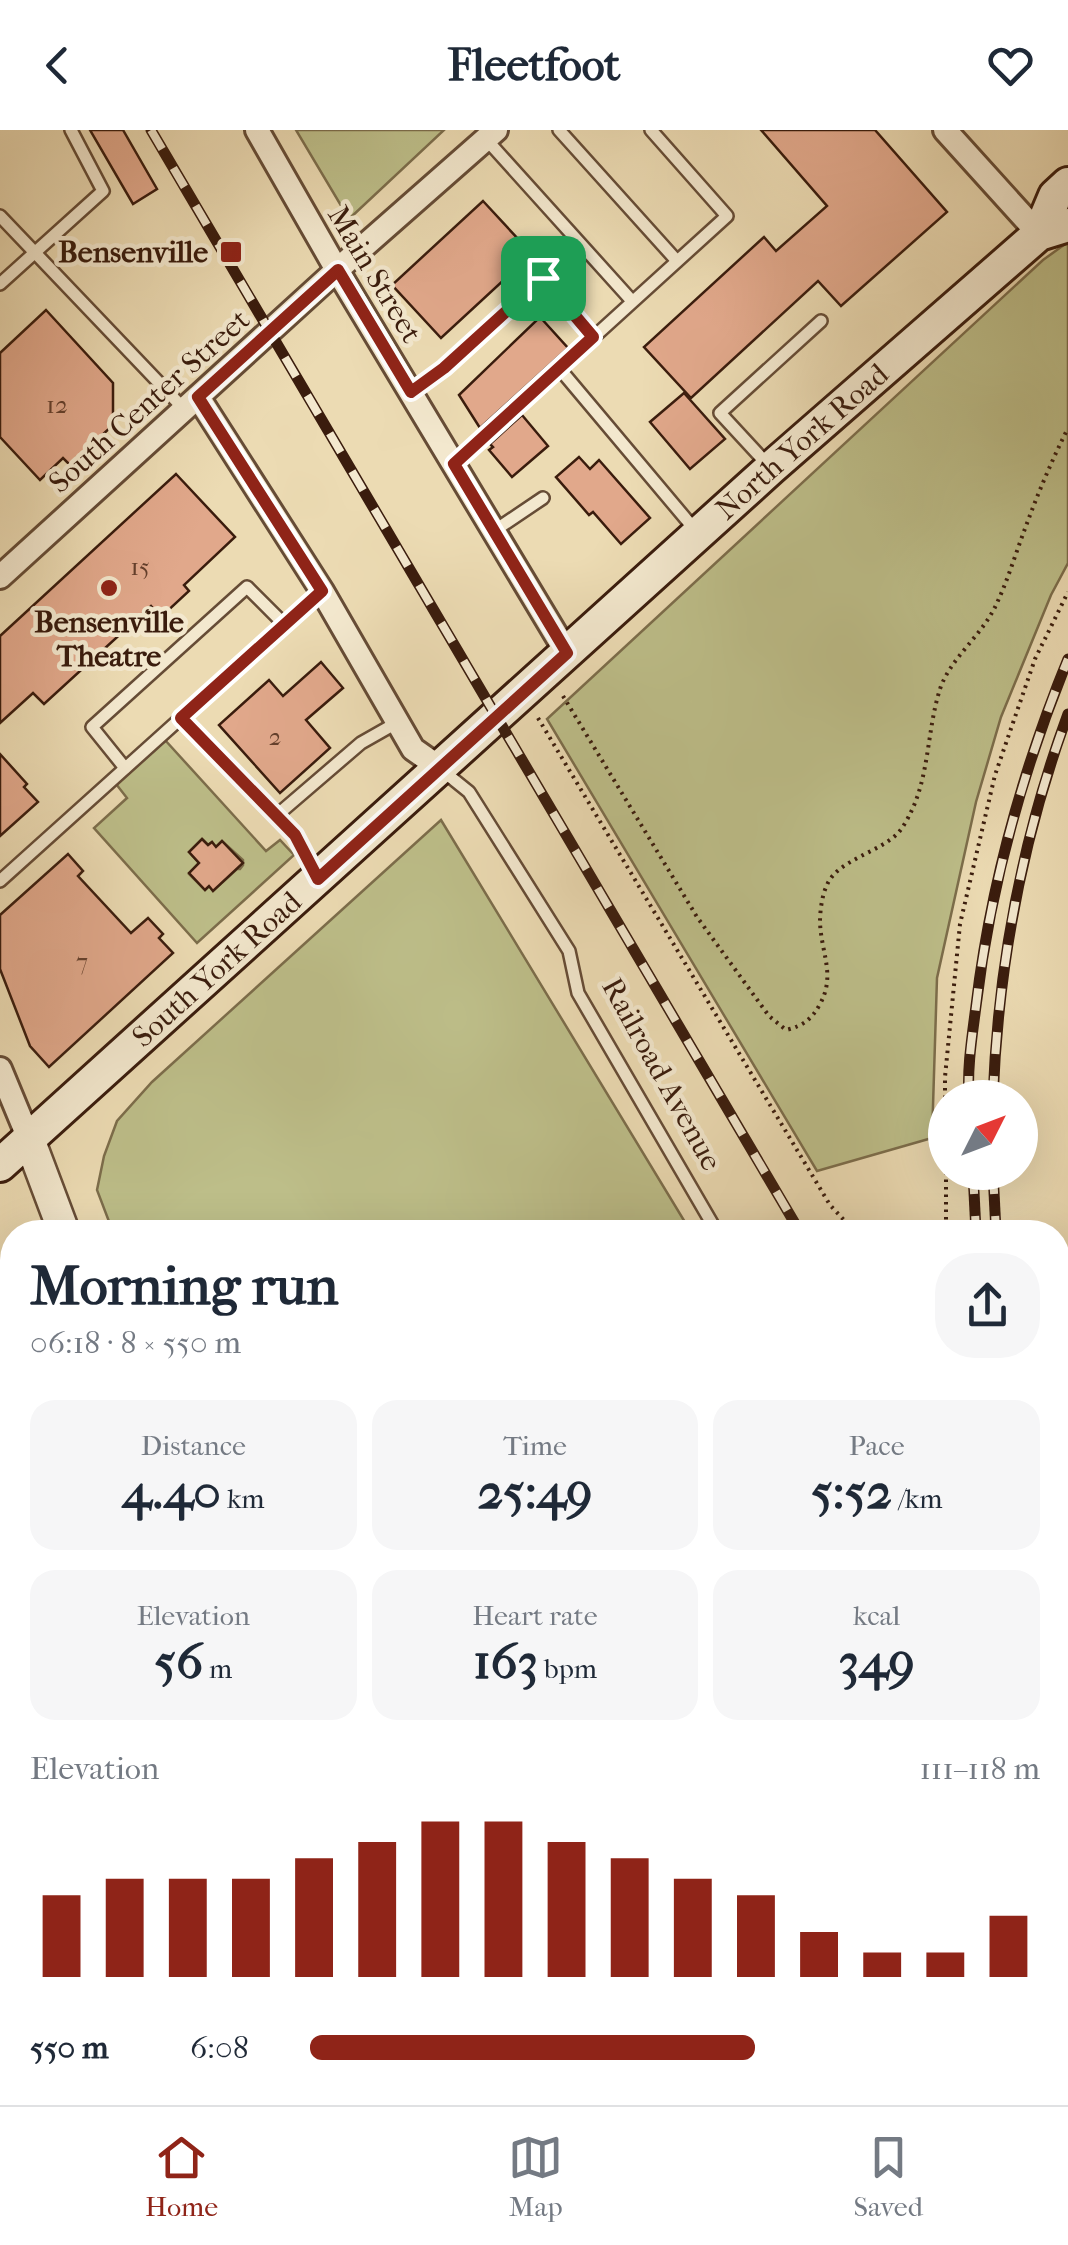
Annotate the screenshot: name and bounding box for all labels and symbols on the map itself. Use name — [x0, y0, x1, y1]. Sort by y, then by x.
street label: Main Street — [320, 200, 429, 349]
place label: Bensenville — [58, 235, 208, 270]
pin — [501, 236, 586, 321]
marker: Bensenville — [218, 239, 244, 265]
street label: South Center Street — [42, 302, 257, 501]
street label: North York Road — [709, 356, 896, 527]
house number: 12 — [46, 390, 68, 419]
house number: 15 — [130, 552, 150, 581]
marker: Bensenville Theatre — [98, 577, 120, 599]
place label: Bensenville Theatre — [34, 605, 184, 674]
house number: 2 — [269, 722, 281, 751]
street label: South York Road — [125, 884, 309, 1055]
house number: 7 — [76, 947, 88, 976]
street label: Railroad Avenue — [594, 972, 729, 1177]
north arrow — [928, 1080, 1038, 1190]

